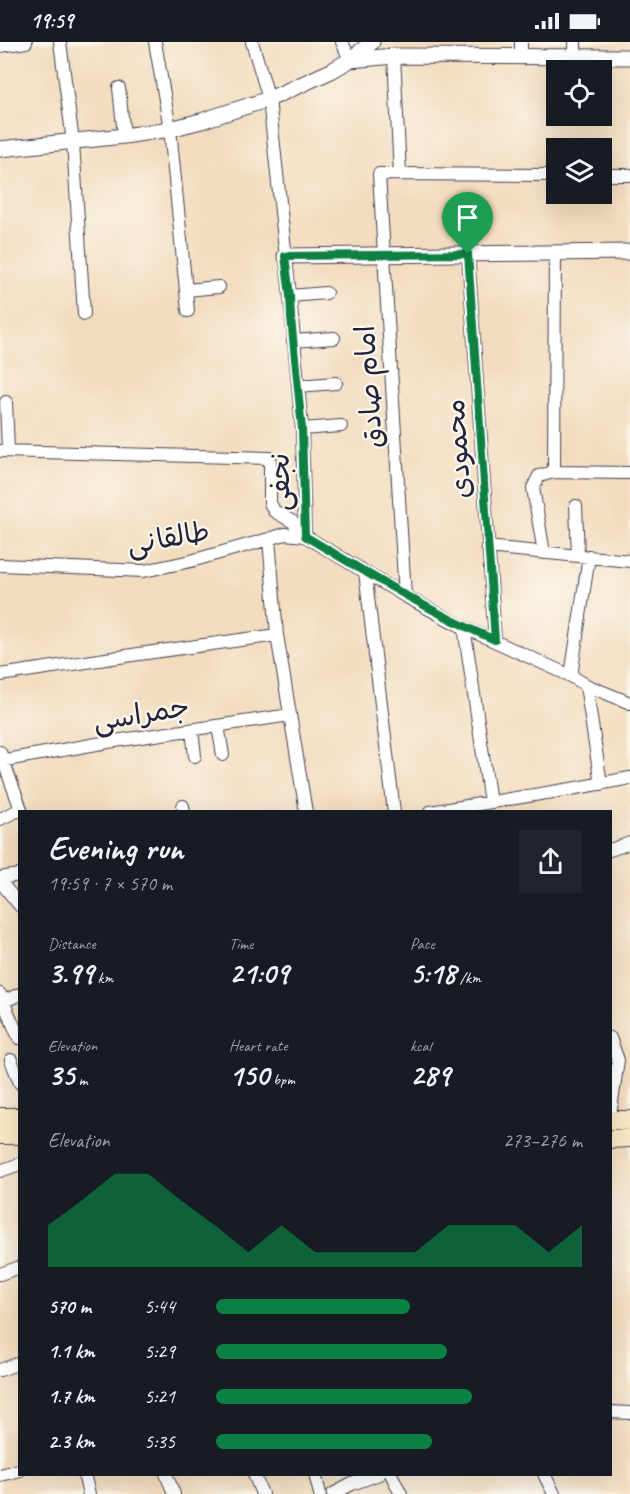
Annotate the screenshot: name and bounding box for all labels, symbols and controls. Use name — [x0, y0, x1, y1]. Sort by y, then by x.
text: 19:59 — [30, 7, 73, 35]
map controls — [546, 60, 612, 204]
button: locate — [546, 60, 612, 126]
button: layers — [546, 138, 612, 204]
pin — [442, 192, 493, 254]
icon: arrive — [451, 201, 484, 234]
street label: امام صادق — [347, 324, 394, 450]
street label: محمودی — [437, 398, 478, 500]
street label: نجفی — [261, 453, 298, 511]
street label: طالقانی — [124, 513, 212, 562]
street label: جمراسی — [91, 689, 192, 738]
text: Evening run — [48, 827, 183, 869]
button: share — [519, 830, 582, 893]
text: 19:59 · 7 × 570 m — [48, 871, 172, 896]
text: Distance — [48, 934, 96, 954]
text: Time — [229, 934, 253, 954]
text: Pace — [410, 934, 435, 954]
text: 3.99 — [48, 954, 94, 992]
text: 21:09 — [229, 954, 289, 992]
text: 5:18 — [410, 954, 456, 992]
text: km — [94, 968, 113, 988]
text: /km — [456, 968, 481, 988]
text: Elevation — [48, 1036, 97, 1056]
text: Heart rate — [229, 1036, 287, 1056]
text: kcal — [410, 1036, 431, 1056]
text: 35 — [48, 1056, 75, 1094]
text: 150 — [229, 1056, 269, 1094]
text: 289 — [410, 1056, 450, 1094]
text: m — [75, 1070, 87, 1090]
text: bpm — [269, 1070, 295, 1090]
text: Elevation — [48, 1128, 110, 1153]
text: 273–276 m — [503, 1128, 582, 1153]
text: 570 m — [48, 1294, 91, 1319]
text: 5:44 — [144, 1294, 175, 1319]
text: 1.1 km — [48, 1339, 95, 1364]
text: 5:29 — [144, 1339, 175, 1364]
text: 1.7 km — [48, 1384, 94, 1409]
text: 5:21 — [144, 1384, 175, 1409]
text: 2.3 km — [48, 1429, 95, 1454]
text: 5:35 — [144, 1429, 175, 1454]

